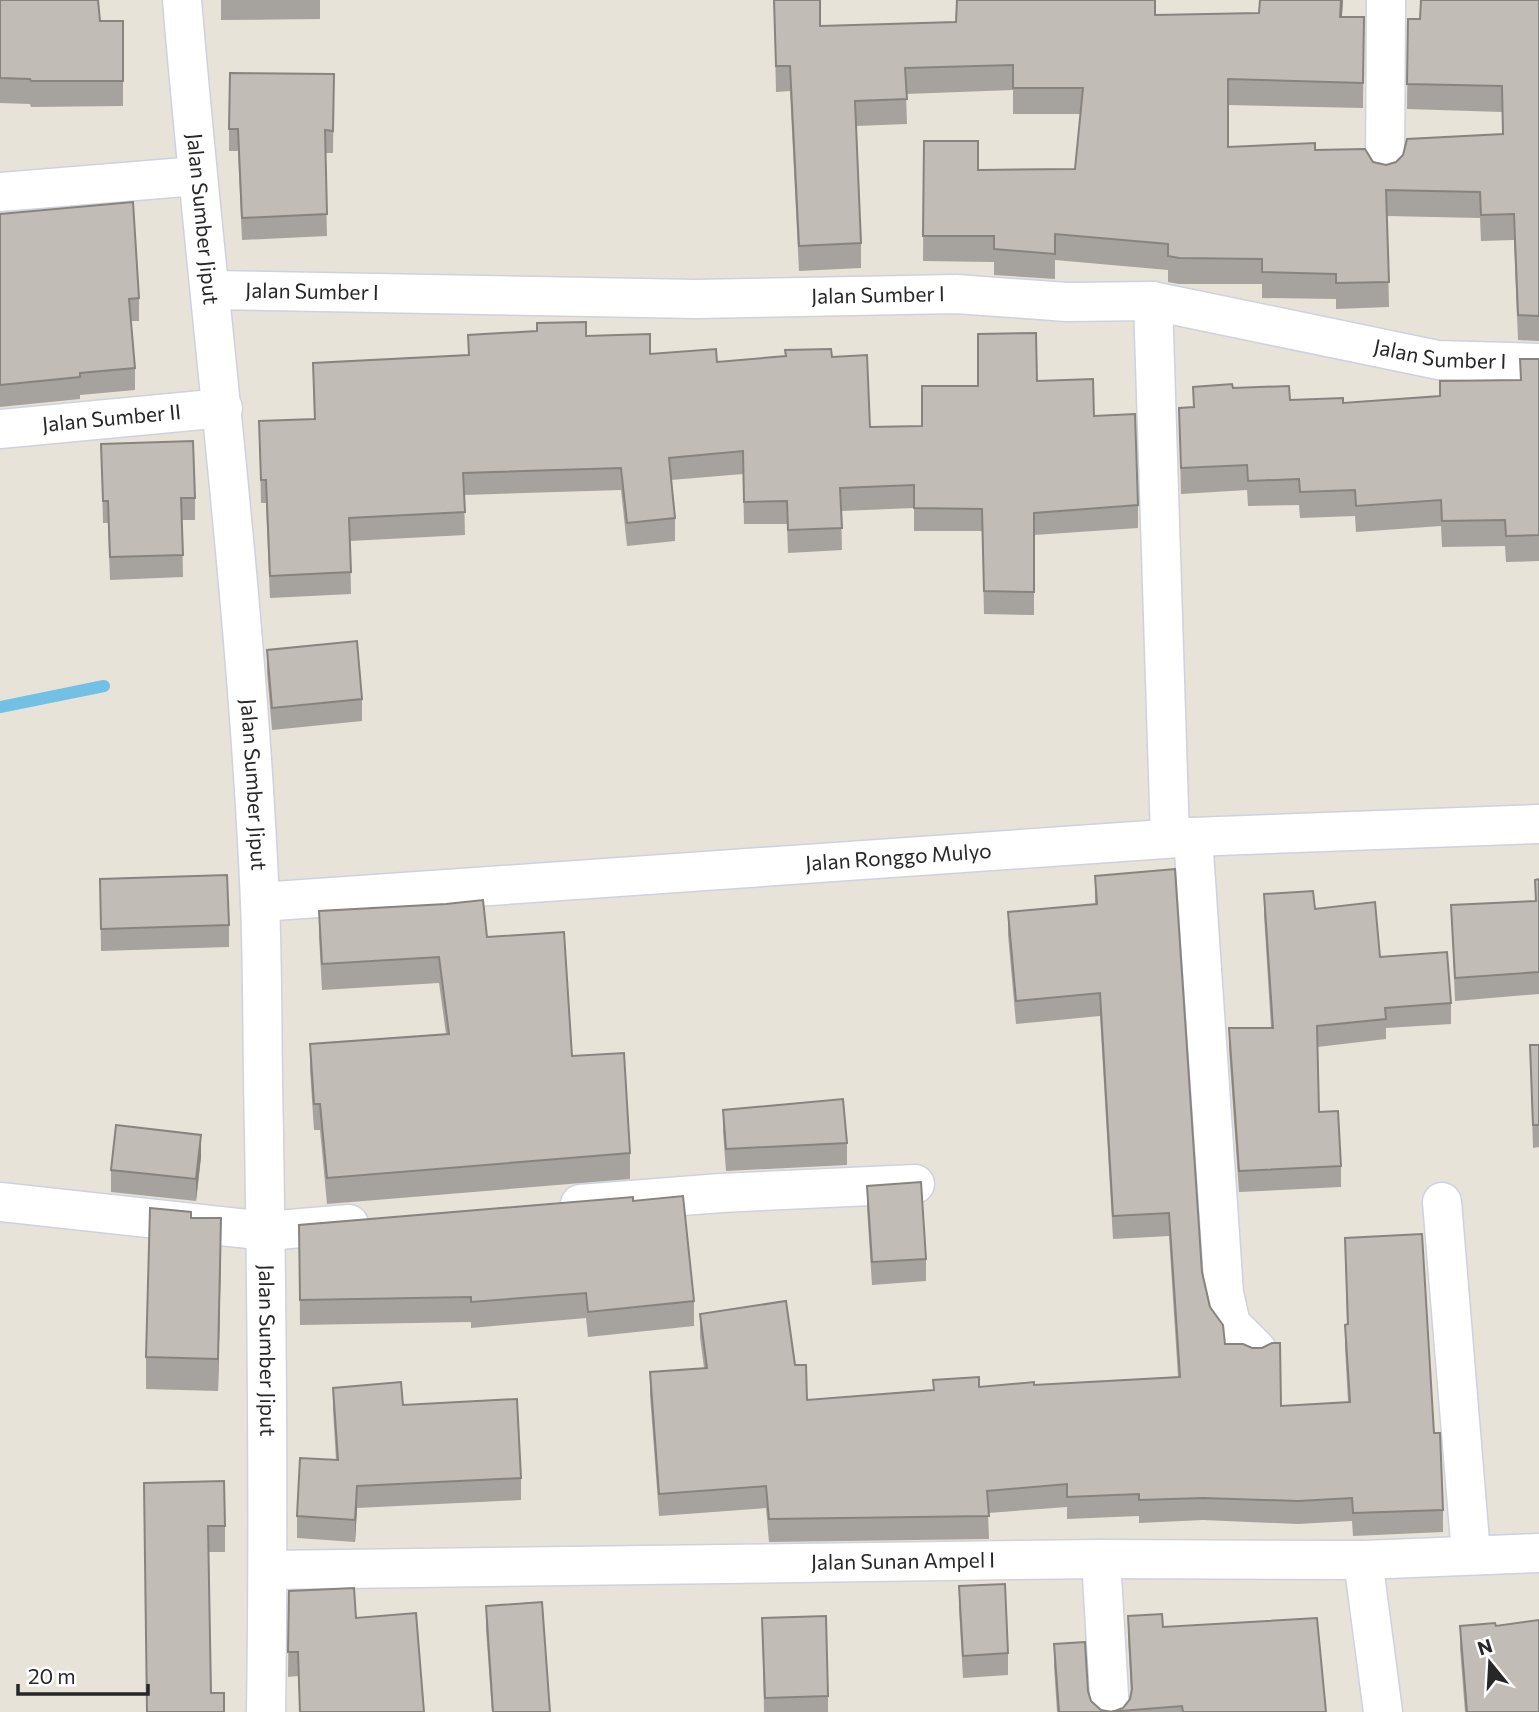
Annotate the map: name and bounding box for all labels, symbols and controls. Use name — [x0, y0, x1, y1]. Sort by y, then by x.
street label: Jalan Sumber Jiput — [183, 132, 225, 306]
street label: Jalan Sumber I — [245, 277, 379, 304]
street label: Jalan Sumber I — [811, 280, 945, 308]
street label: Jalan Sumber I — [1372, 333, 1507, 373]
street label: Jalan Sumber II — [41, 398, 182, 436]
street label: Jalan Sumber Jiput — [237, 698, 273, 871]
street label: Jalan Ronggo Mulyo — [804, 837, 992, 875]
street label: Jalan Sumber Jiput — [255, 1264, 281, 1437]
street label: Jalan Sunan Ampel I — [811, 1546, 995, 1574]
north arrow — [1455, 1628, 1525, 1698]
text: N — [1474, 1633, 1495, 1659]
scale bar — [18, 1652, 147, 1696]
text: 20 m — [28, 1663, 76, 1688]

